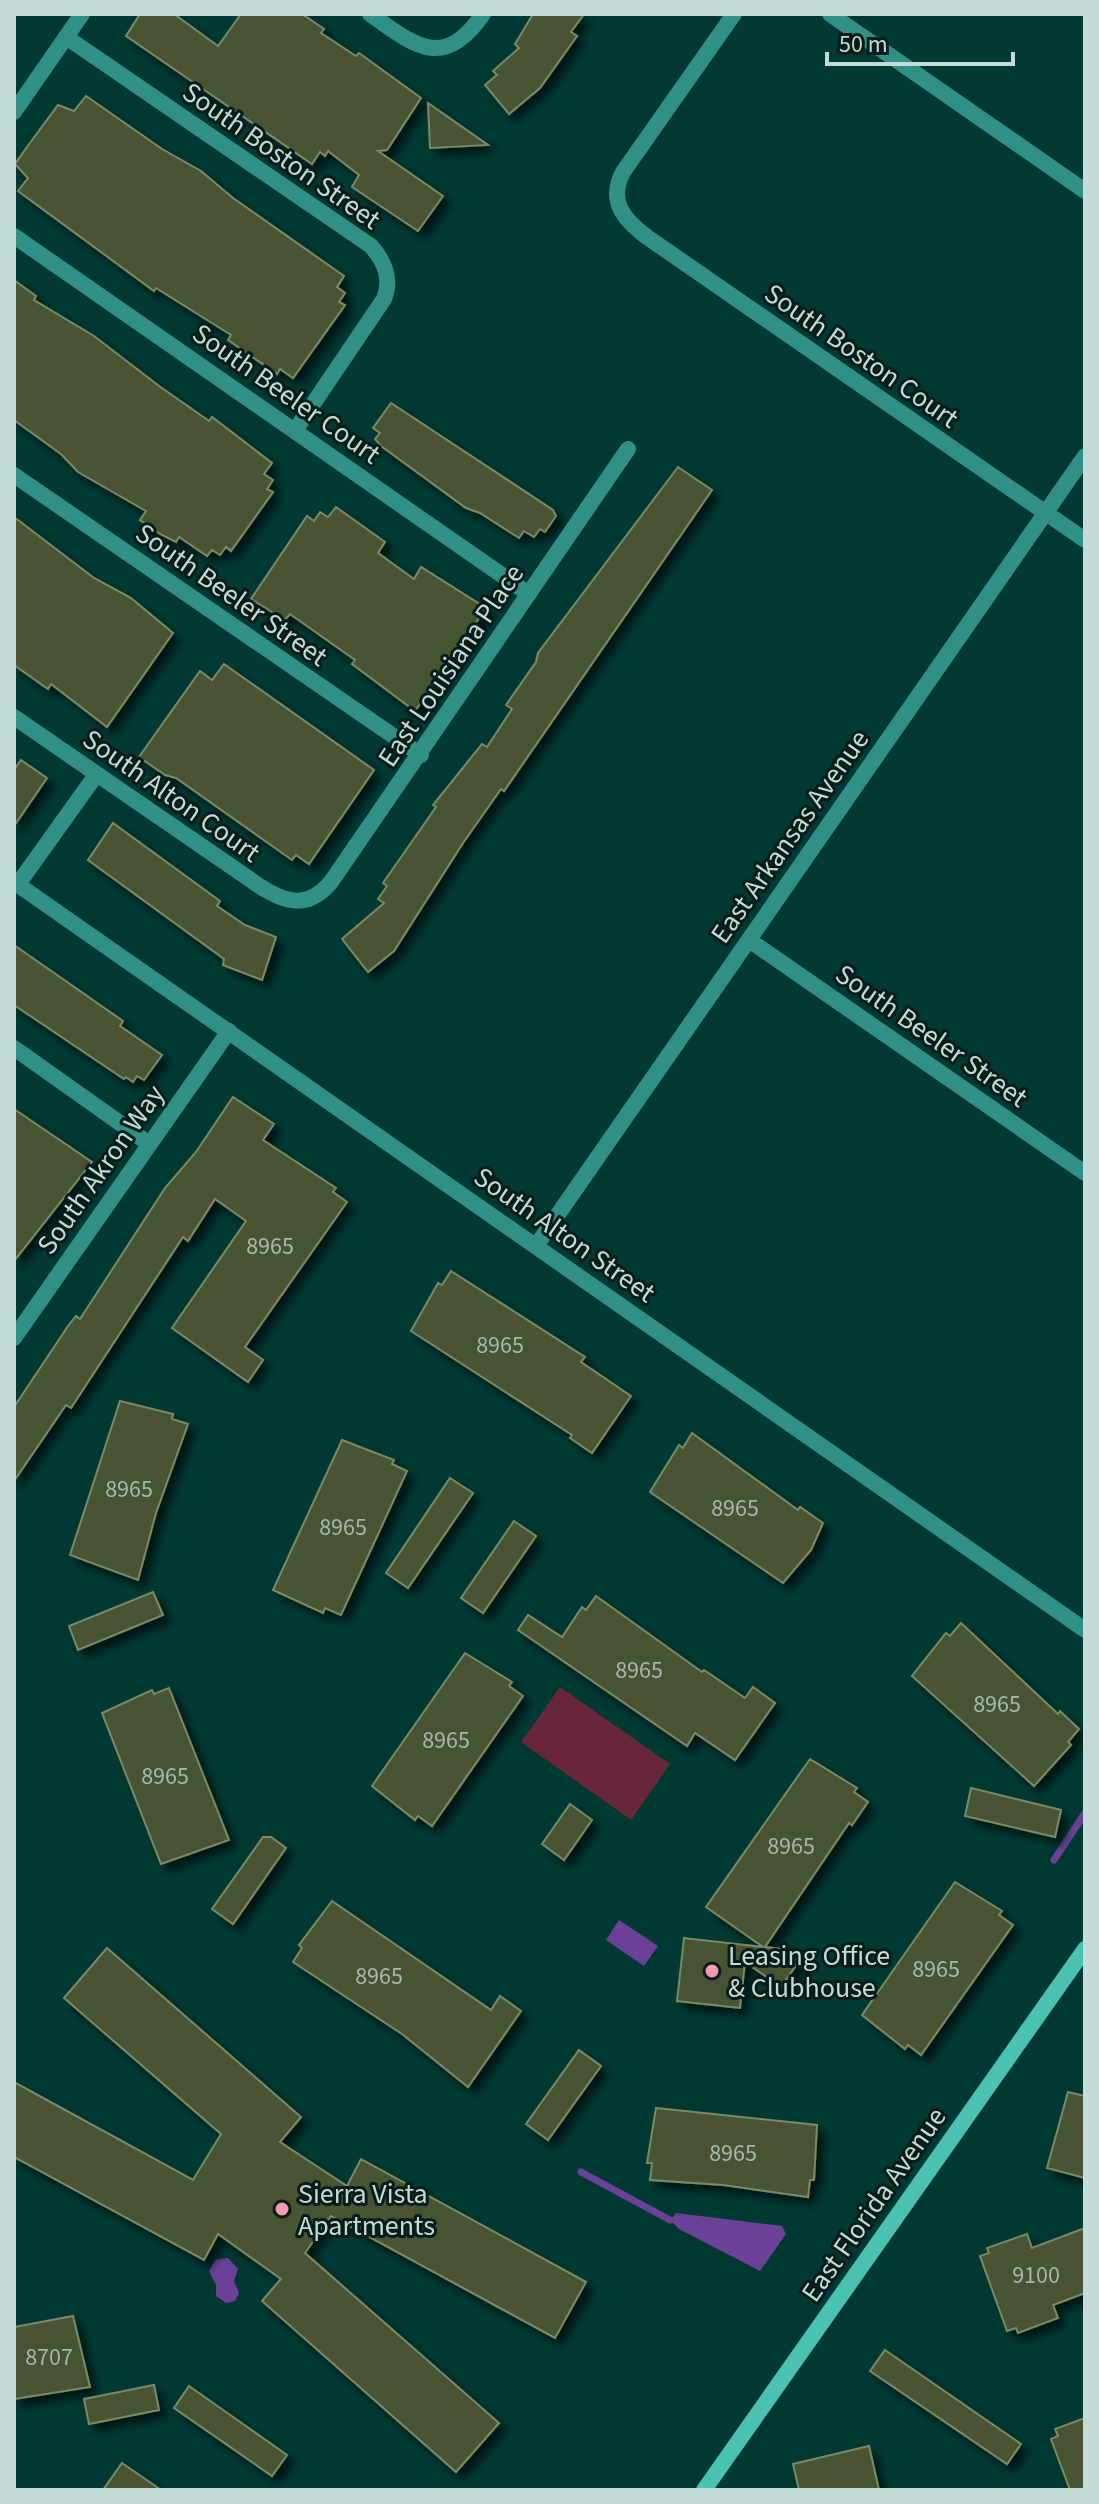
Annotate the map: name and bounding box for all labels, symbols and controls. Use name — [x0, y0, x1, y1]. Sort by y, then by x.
scale bar — [827, 16, 1013, 66]
text: 50 m — [839, 27, 888, 62]
street label: South Boston Street — [174, 72, 389, 240]
street label: South Boston Court — [756, 274, 967, 438]
street label: South Beeler Court — [184, 314, 389, 474]
street label: South Beeler Street — [127, 514, 336, 676]
street label: East Louisiana Place — [368, 556, 534, 775]
street label: South Alton Court — [74, 720, 269, 872]
street label: East Arkansas Avenue — [701, 722, 879, 951]
street label: South Beeler Street — [827, 955, 1036, 1117]
street label: South Akron Way — [27, 1077, 174, 1263]
street label: South Alton Street — [466, 1157, 664, 1313]
house number: 8965 — [246, 1229, 294, 1264]
house number: 8965 — [476, 1328, 524, 1363]
house number: 8965 — [105, 1472, 153, 1507]
house number: 8965 — [711, 1491, 759, 1526]
house number: 8965 — [319, 1510, 367, 1545]
house number: 8965 — [615, 1653, 663, 1688]
house number: 8965 — [973, 1687, 1021, 1722]
house number: 8965 — [422, 1723, 470, 1758]
house number: 8965 — [141, 1759, 189, 1794]
house number: 8965 — [767, 1829, 815, 1864]
place label: Leasing Office & Clubhouse — [728, 1936, 890, 2008]
house number: 8965 — [912, 1952, 960, 1987]
house number: 8965 — [355, 1959, 403, 1994]
marker: Leasing Office & Clubhouse — [703, 1962, 721, 1980]
street label: East Florida Avenue — [792, 2099, 956, 2310]
house number: 8965 — [709, 2136, 757, 2171]
place label: Sierra Vista Apartments — [298, 2174, 435, 2246]
marker: Sierra Vista Apartments — [273, 2200, 291, 2218]
house number: 9100 — [1012, 2258, 1060, 2293]
house number: 8707 — [25, 2340, 73, 2375]

